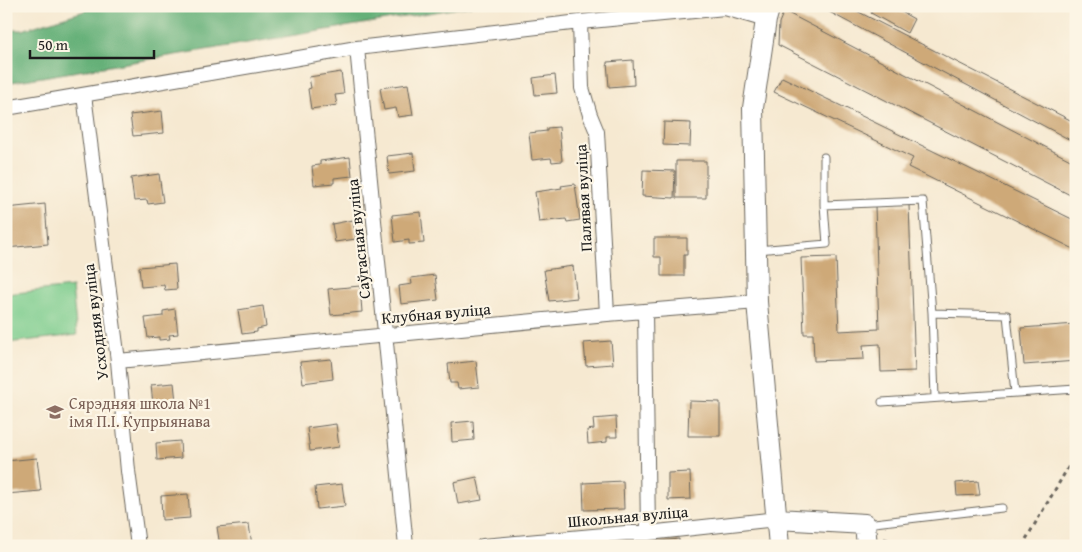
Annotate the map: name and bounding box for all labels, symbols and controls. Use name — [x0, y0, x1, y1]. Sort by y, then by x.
scale bar — [30, 28, 154, 60]
text: 50 m — [38, 34, 69, 55]
street label: Палявая вуліца — [568, 143, 598, 252]
street label: Саўгасная вуліца — [340, 177, 376, 300]
street label: Усходняя вуліца — [76, 262, 114, 381]
street label: Клубная вуліца — [380, 296, 492, 330]
place label: Сярэдняя школа №1 імя П.І. Купрыянава — [69, 391, 211, 433]
school or university icon: Сярэдняя школа №1 імя П.І. Купрыянава — [45, 402, 65, 422]
street label: Школьная вуліца — [567, 499, 690, 533]

